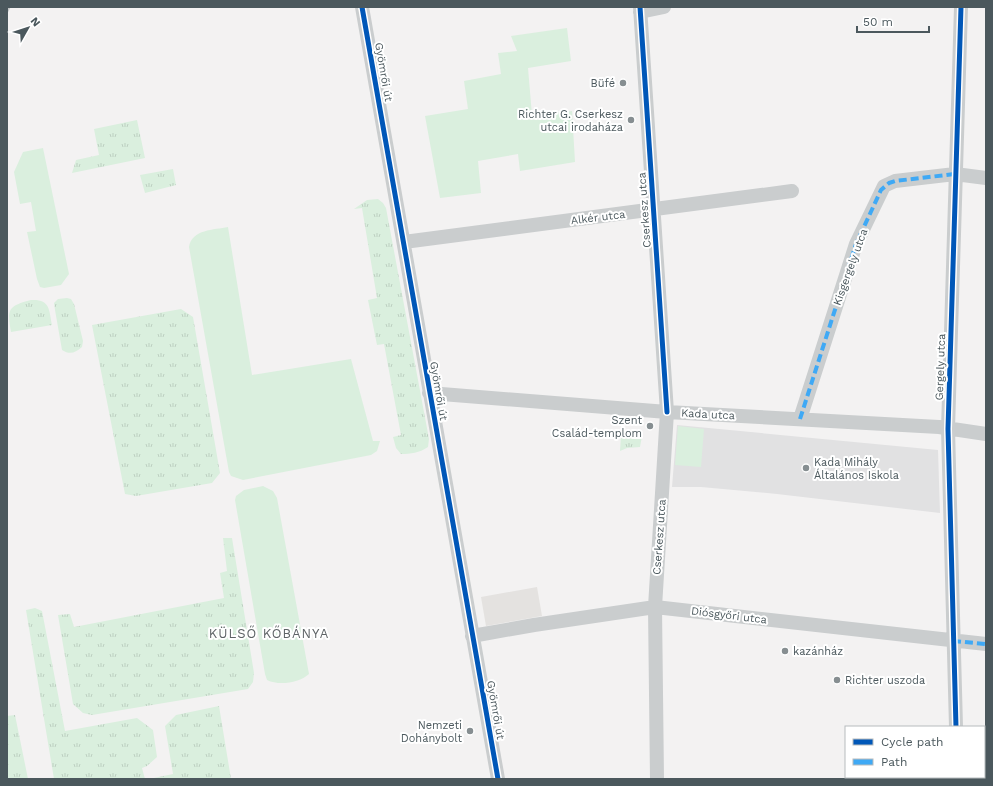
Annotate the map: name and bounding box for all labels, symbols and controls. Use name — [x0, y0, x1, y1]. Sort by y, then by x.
north arrow — [8, 8, 48, 48]
scale bar — [857, 8, 929, 34]
text: N — [28, 15, 43, 29]
text: 50 m — [863, 15, 893, 29]
street label: Gyömrői út — [372, 42, 395, 103]
place label: Büfé — [591, 77, 615, 90]
marker: Büfé — [618, 78, 628, 88]
place label: Richter G. Cserkesz utcai irodaháza — [518, 108, 623, 134]
marker: Richter G. Cserkesz utcai irodaháza — [626, 115, 636, 125]
street label: Cserkesz utca — [635, 172, 654, 248]
street label: Alkér utca — [570, 208, 626, 227]
street label: Kisgergely utca — [831, 227, 870, 307]
street label: Gergely utca — [933, 333, 948, 401]
street label: Gyömrői út — [427, 361, 450, 422]
street label: Kada utca — [681, 407, 735, 422]
place label: Szent Család-templom — [552, 414, 642, 440]
marker: Szent Család-templom — [645, 421, 655, 431]
place label: Kada Mihály Általános Iskola — [814, 456, 899, 482]
marker: Kada Mihály Általános Iskola — [801, 463, 811, 473]
street label: Cserkesz utca — [650, 499, 669, 575]
street label: Diósgyőri utca — [690, 604, 768, 627]
district label: KÜLSŐ KŐBÁNYA — [209, 625, 329, 641]
place label: kazánház — [793, 645, 843, 658]
marker: kazánház — [780, 646, 790, 656]
place label: Richter uszoda — [845, 674, 925, 687]
marker: Richter uszoda — [832, 675, 842, 685]
street label: Gyömrői út — [484, 680, 507, 741]
place label: Nemzeti Dohánybolt — [401, 719, 462, 745]
marker: Nemzeti Dohánybolt — [465, 726, 475, 736]
legend — [845, 726, 985, 778]
text: Cycle path — [881, 735, 943, 749]
text: Path — [881, 755, 907, 769]

